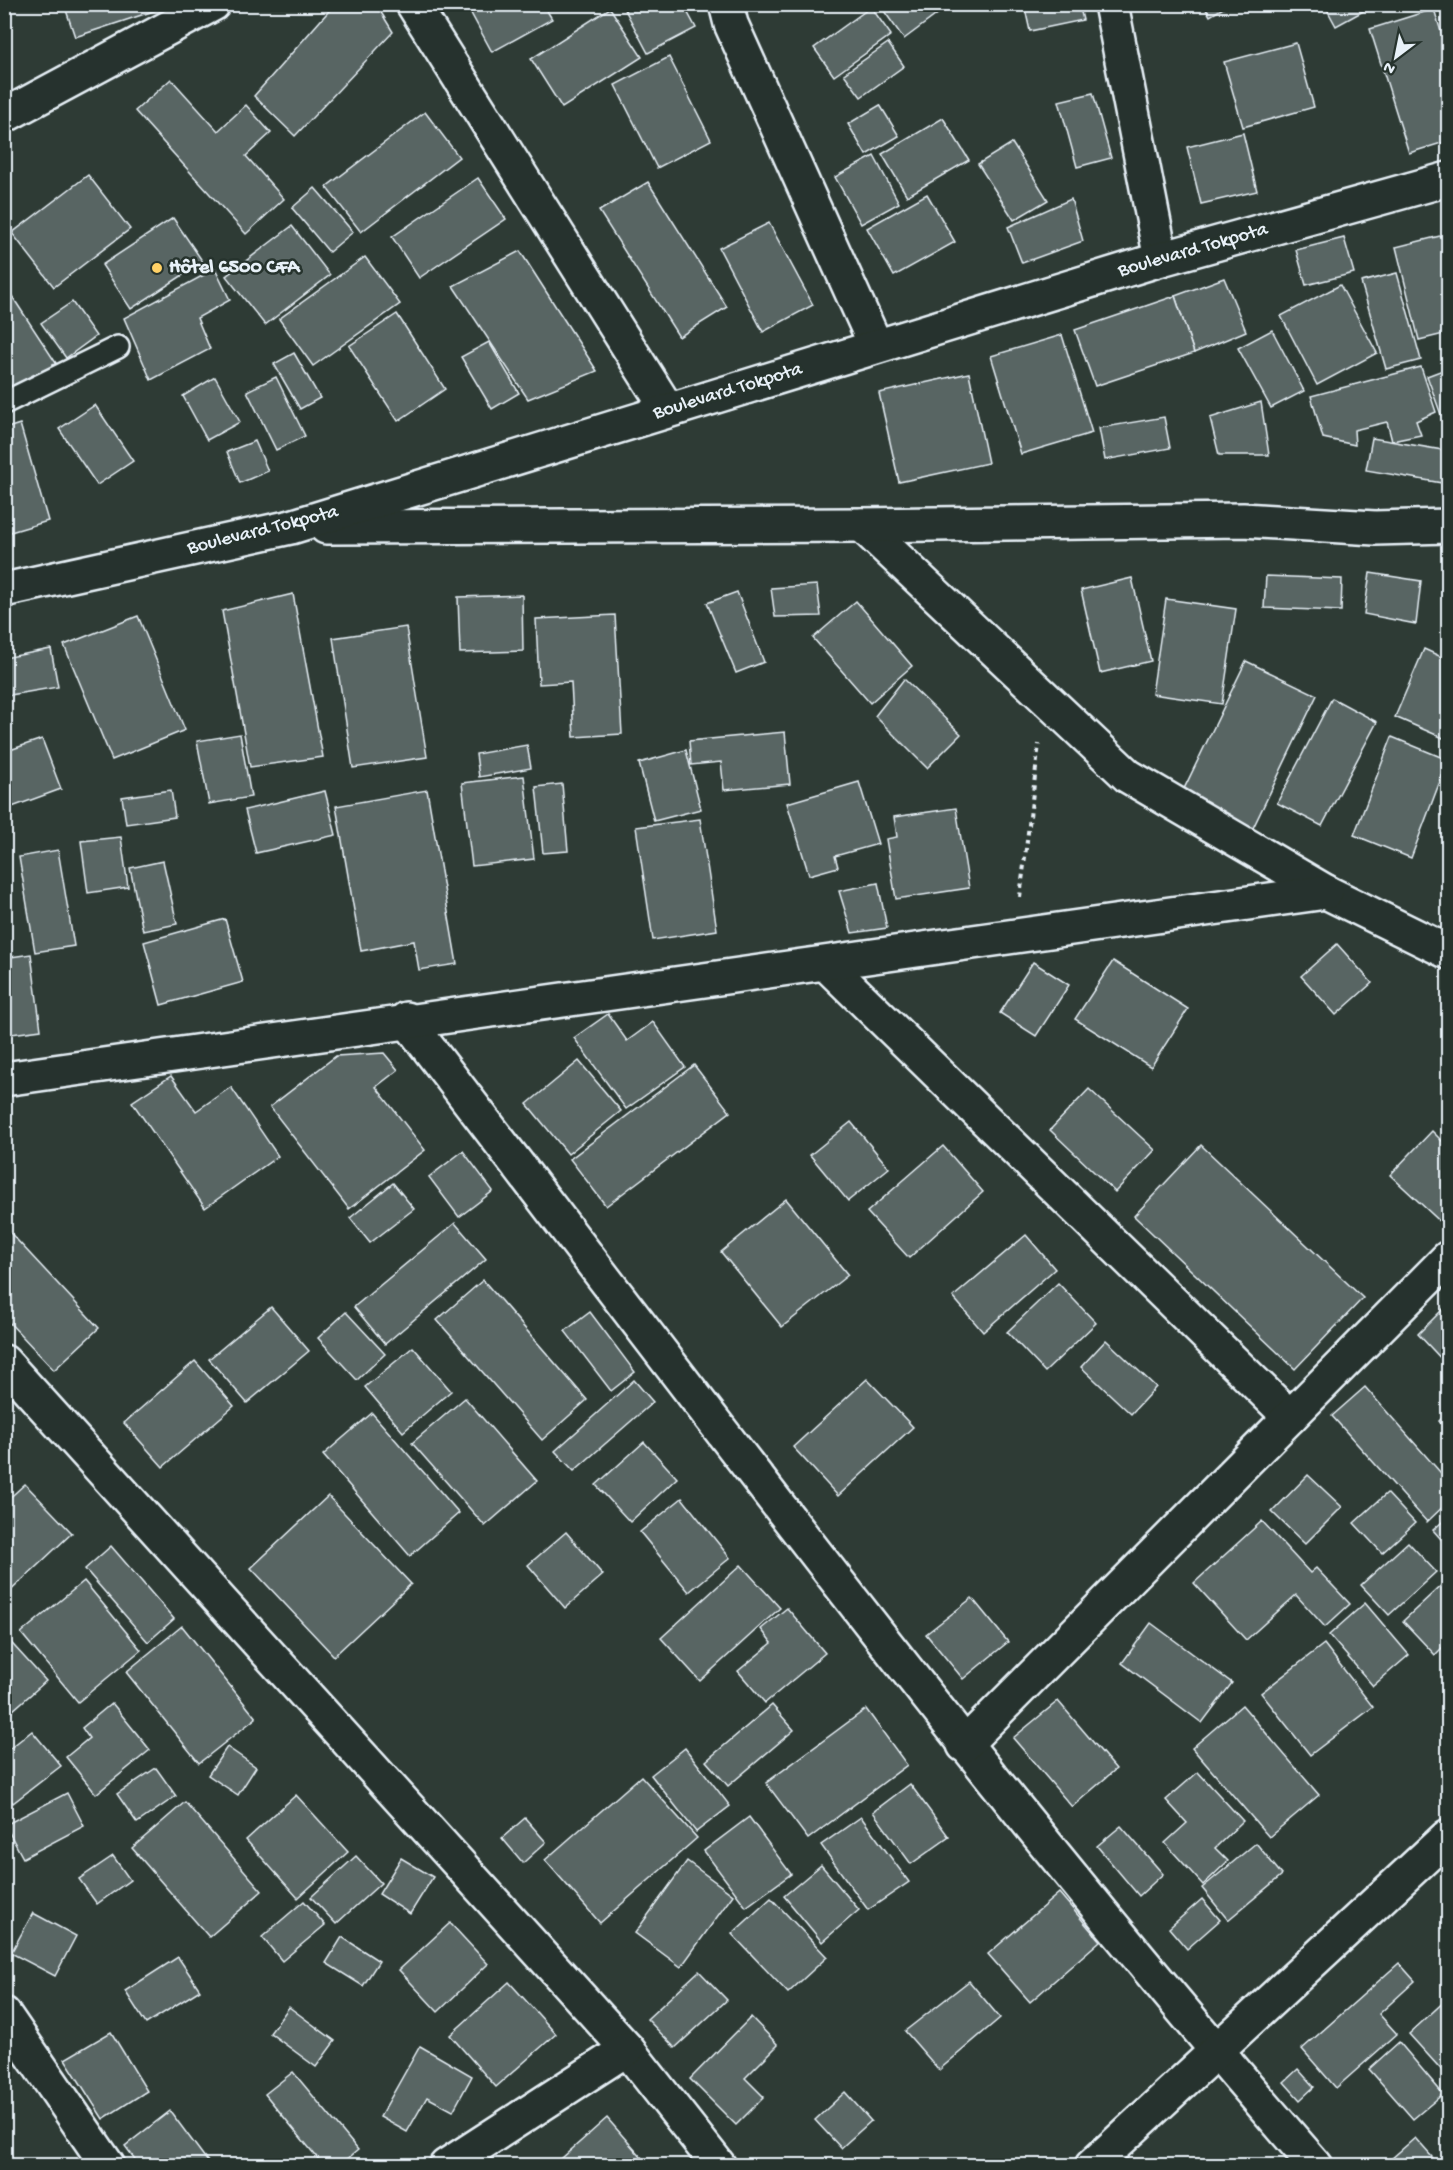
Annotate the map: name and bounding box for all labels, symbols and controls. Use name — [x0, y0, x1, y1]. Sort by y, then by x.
north arrow — [1366, 27, 1426, 87]
text: N — [1380, 56, 1399, 78]
street label: Boulevard Tokpota — [1115, 218, 1271, 284]
place label: Hôtel 6500 CFA — [169, 257, 302, 280]
marker: Hôtel 6500 CFA — [150, 261, 164, 275]
street label: Boulevard Tokpota — [650, 358, 806, 426]
street label: Boulevard Tokpota — [184, 501, 342, 561]

